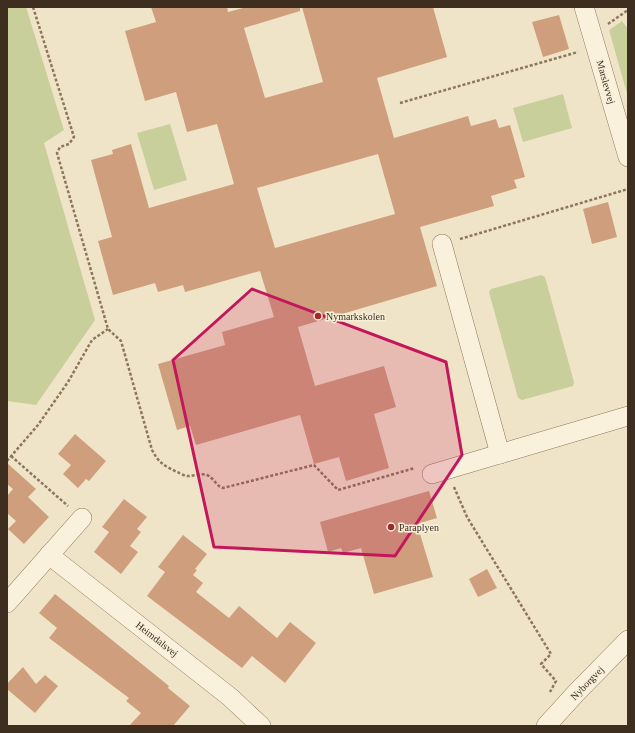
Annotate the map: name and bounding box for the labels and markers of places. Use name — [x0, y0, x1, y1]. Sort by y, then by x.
marker: Nymarkskolen — [313, 311, 323, 321]
place label: Nymarkskolen — [326, 311, 385, 322]
marker: Paraplyen — [386, 522, 396, 532]
place label: Paraplyen — [399, 522, 439, 533]

